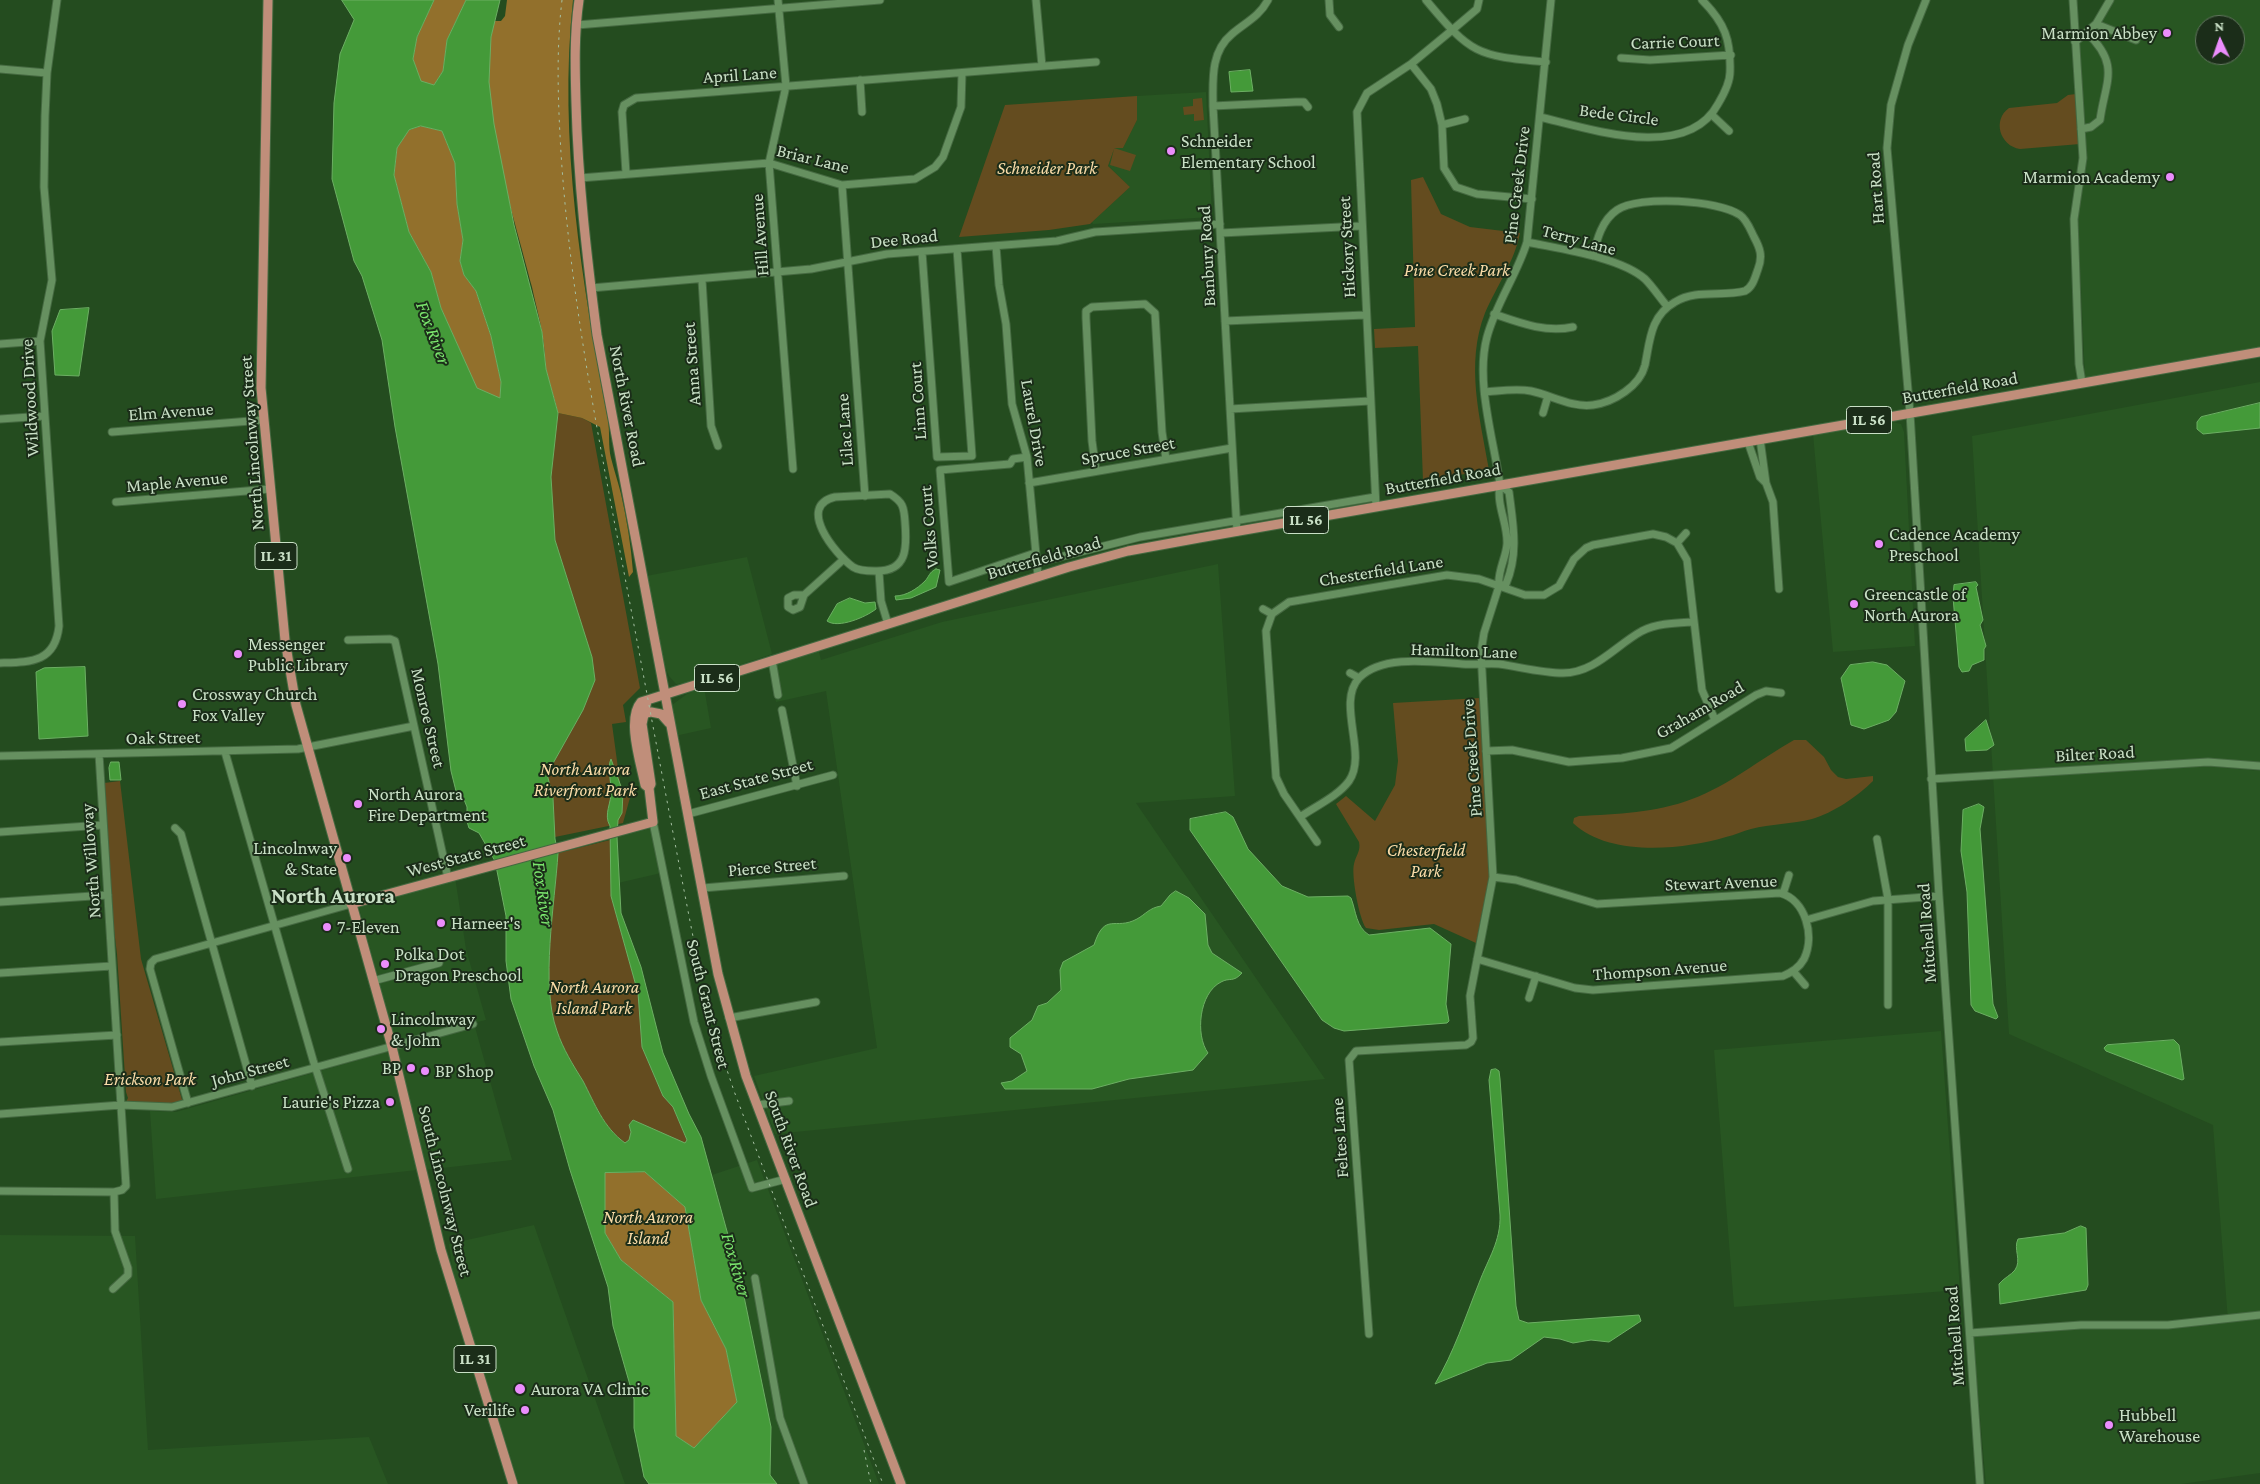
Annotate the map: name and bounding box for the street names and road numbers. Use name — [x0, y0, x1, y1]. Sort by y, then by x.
street label: Carrie Court — [1630, 30, 1720, 54]
street label: April Lane — [702, 62, 778, 88]
street label: Bede Circle — [1578, 99, 1660, 131]
street label: Pine Creek Drive — [1499, 125, 1535, 245]
street label: Briar Lane — [775, 140, 851, 178]
street label: Hart Road — [1863, 151, 1889, 225]
street label: Hill Avenue — [746, 193, 774, 277]
street label: Hickory Street — [1334, 196, 1360, 298]
street label: Banbury Road — [1194, 205, 1220, 307]
street label: Terry Lane — [1539, 220, 1619, 260]
street label: Dee Road — [869, 225, 939, 253]
street label: Anna Street — [678, 322, 706, 406]
street label: Wildwood Drive — [16, 338, 44, 458]
street label: North River Road — [605, 344, 649, 468]
street label: North Lincolnway Street — [235, 355, 269, 531]
street label: Linn Court — [905, 361, 931, 441]
street label: Butterfield Road — [1900, 367, 2020, 409]
street label: Laurel Drive — [1016, 378, 1052, 468]
street label: Lilac Lane — [832, 393, 858, 467]
street label: Elm Avenue — [128, 398, 214, 426]
road number: IL 56 — [1846, 406, 1892, 434]
street label: Spruce Street — [1080, 432, 1176, 470]
street label: Butterfield Road — [1383, 458, 1503, 500]
street label: Maple Avenue — [125, 467, 229, 497]
street label: Volks Court — [915, 484, 943, 570]
road number: IL 56 — [1284, 506, 1328, 534]
street label: Butterfield Road — [985, 531, 1103, 585]
road number: IL 31 — [255, 542, 297, 570]
street label: Chesterfield Lane — [1317, 551, 1445, 591]
street label: Hamilton Lane — [1410, 638, 1518, 664]
road number: IL 56 — [694, 664, 740, 691]
street label: Monroe Street — [406, 666, 450, 770]
street label: Graham Road — [1652, 676, 1748, 744]
street label: Pine Creek Drive — [1457, 698, 1487, 818]
street label: Oak Street — [126, 727, 200, 749]
street label: Bilter Road — [2055, 741, 2135, 767]
street label: East State Street — [697, 754, 815, 804]
street label: North Willoway — [76, 803, 106, 919]
street label: West State Street — [404, 830, 528, 882]
street label: Pierce Street — [727, 852, 817, 882]
street label: Stewart Avenue — [1664, 870, 1778, 896]
street label: Mitchell Road — [1913, 882, 1941, 984]
street label: South Grant Street — [681, 937, 735, 1071]
street label: Thompson Avenue — [1592, 955, 1728, 985]
street label: John Street — [209, 1050, 291, 1092]
street label: South River Road — [760, 1088, 822, 1210]
street label: Feltes Lane — [1326, 1097, 1354, 1179]
street label: South Lincolnway Street — [413, 1103, 477, 1279]
street label: Mitchell Road — [1941, 1285, 1969, 1387]
road number: IL 31 — [454, 1346, 496, 1372]

